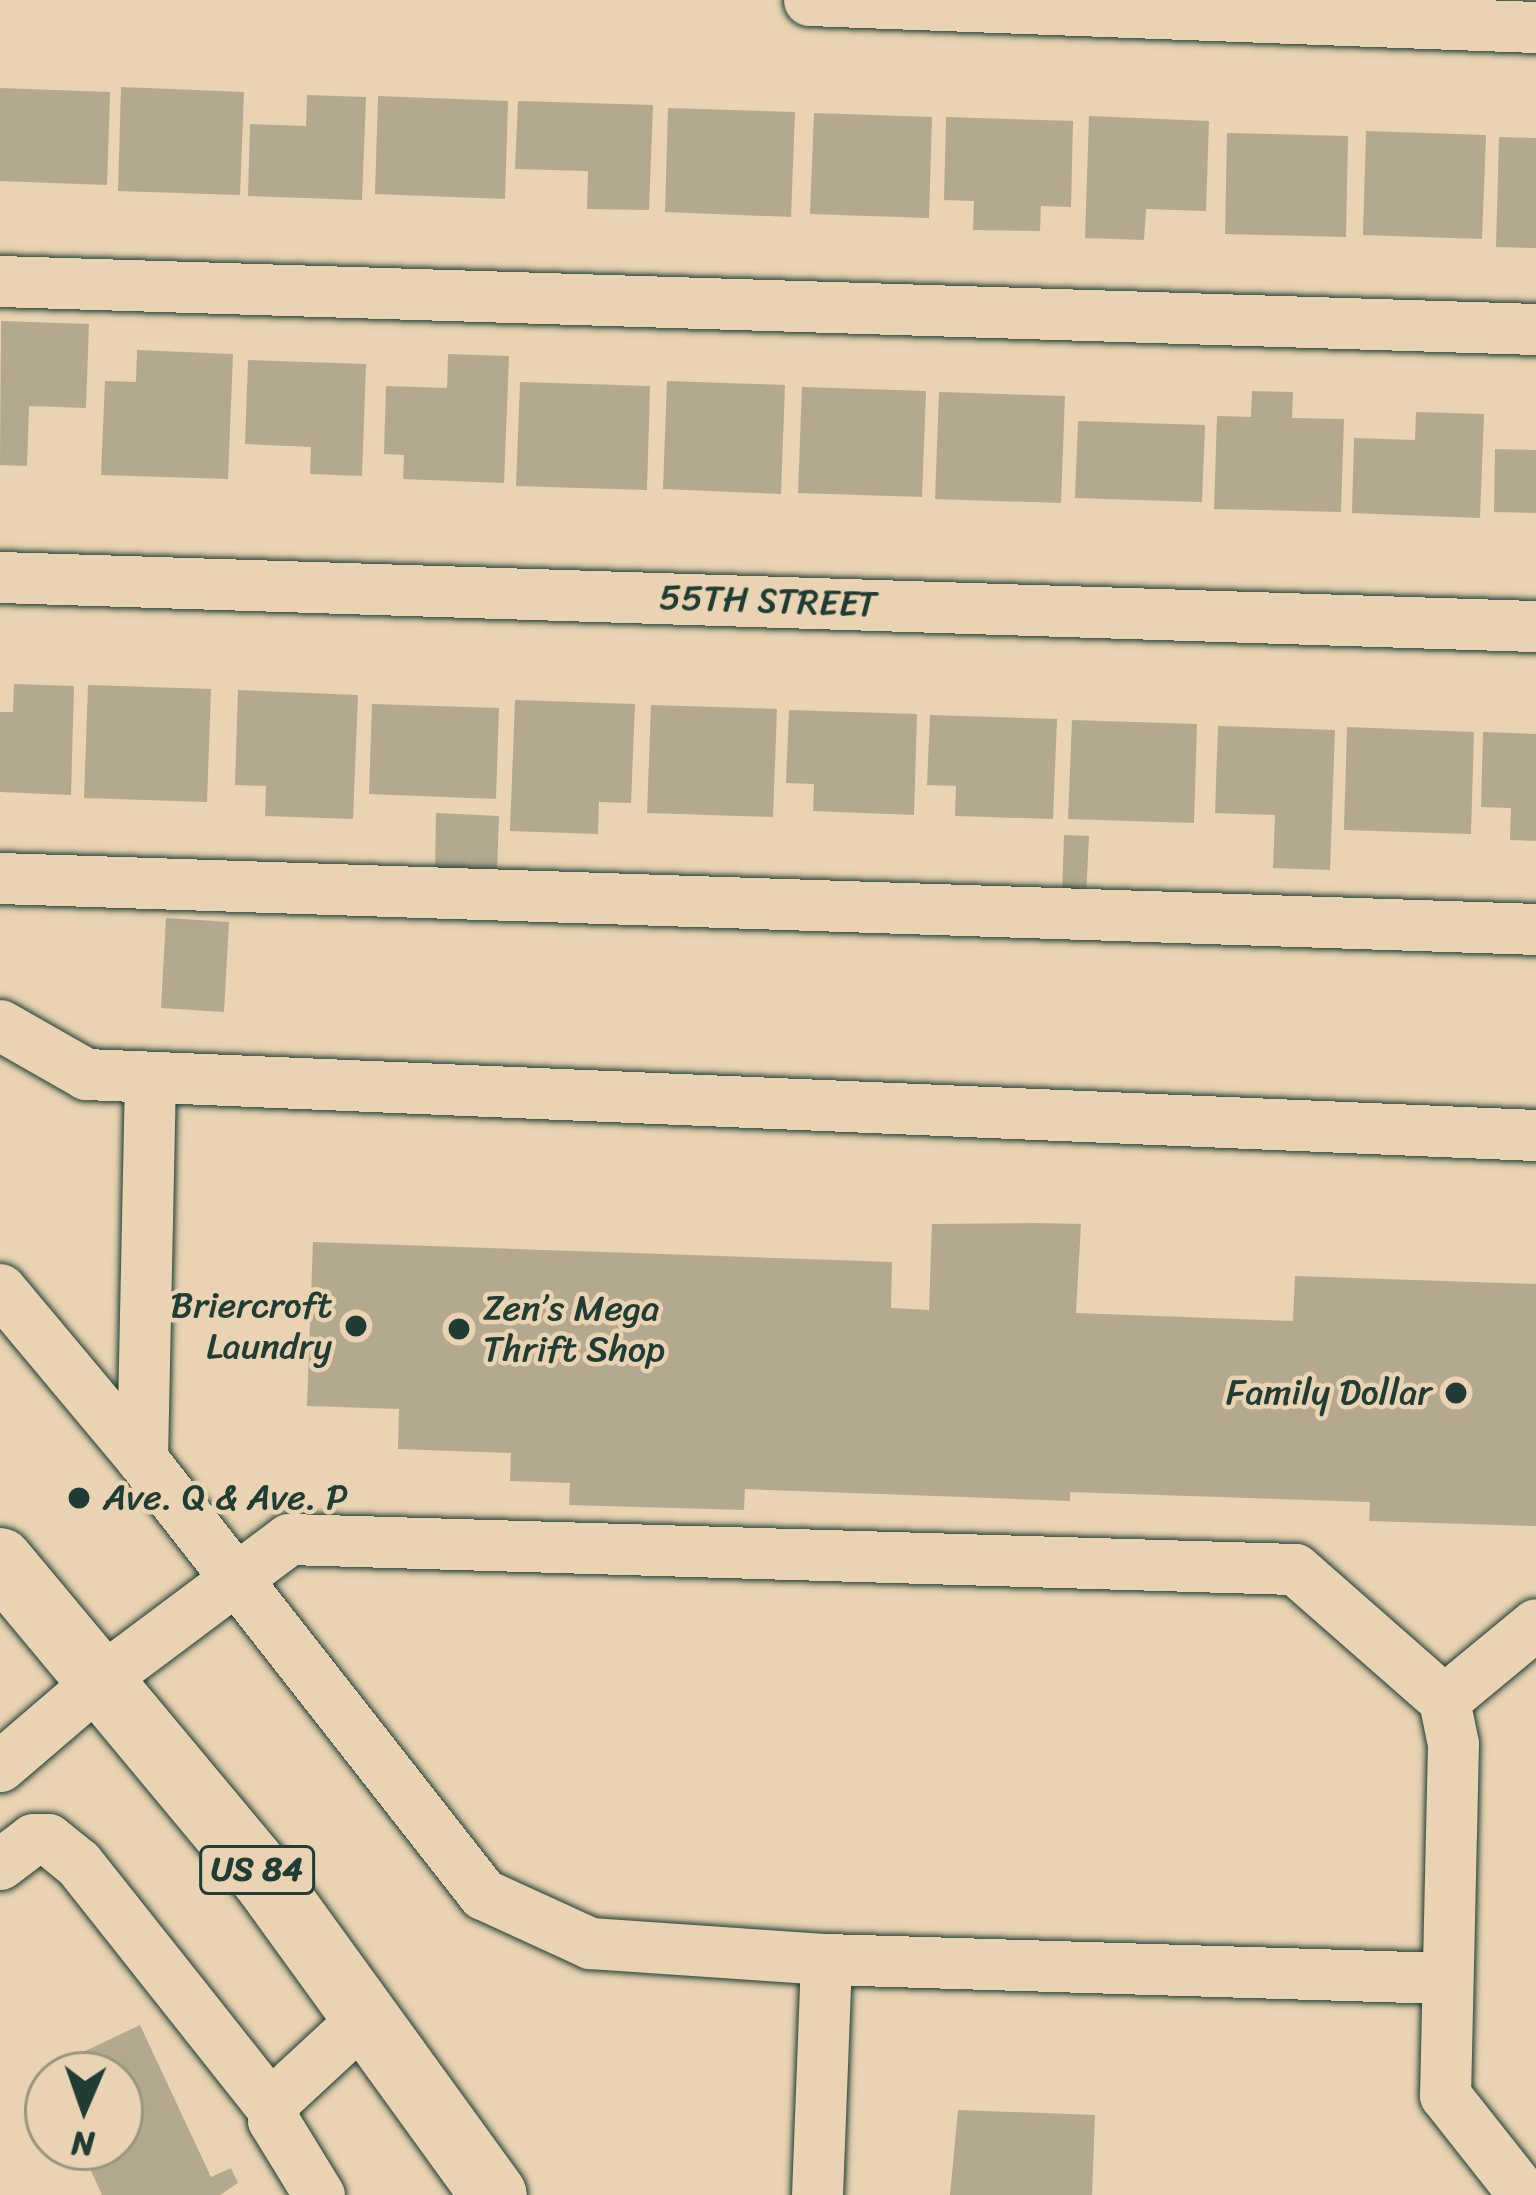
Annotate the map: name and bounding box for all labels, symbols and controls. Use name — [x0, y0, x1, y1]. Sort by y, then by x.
street label: 55TH STREET — [656, 576, 880, 626]
place label: Briercroft Laundry — [170, 1283, 332, 1368]
place label: Zen’s Mega Thrift Shop — [483, 1286, 665, 1371]
marker: Briercroft Laundry — [343, 1313, 369, 1339]
marker: Zen’s Mega Thrift Shop — [446, 1316, 472, 1342]
place label: Family Dollar — [1226, 1371, 1432, 1415]
marker: Family Dollar — [1443, 1380, 1469, 1406]
place label: Ave. Q & Ave. P — [103, 1476, 348, 1520]
marker: Ave. Q & Ave. P — [66, 1485, 92, 1511]
road number: US 84 — [197, 1843, 317, 1897]
north arrow — [24, 2051, 144, 2171]
text: N — [70, 2115, 95, 2173]

